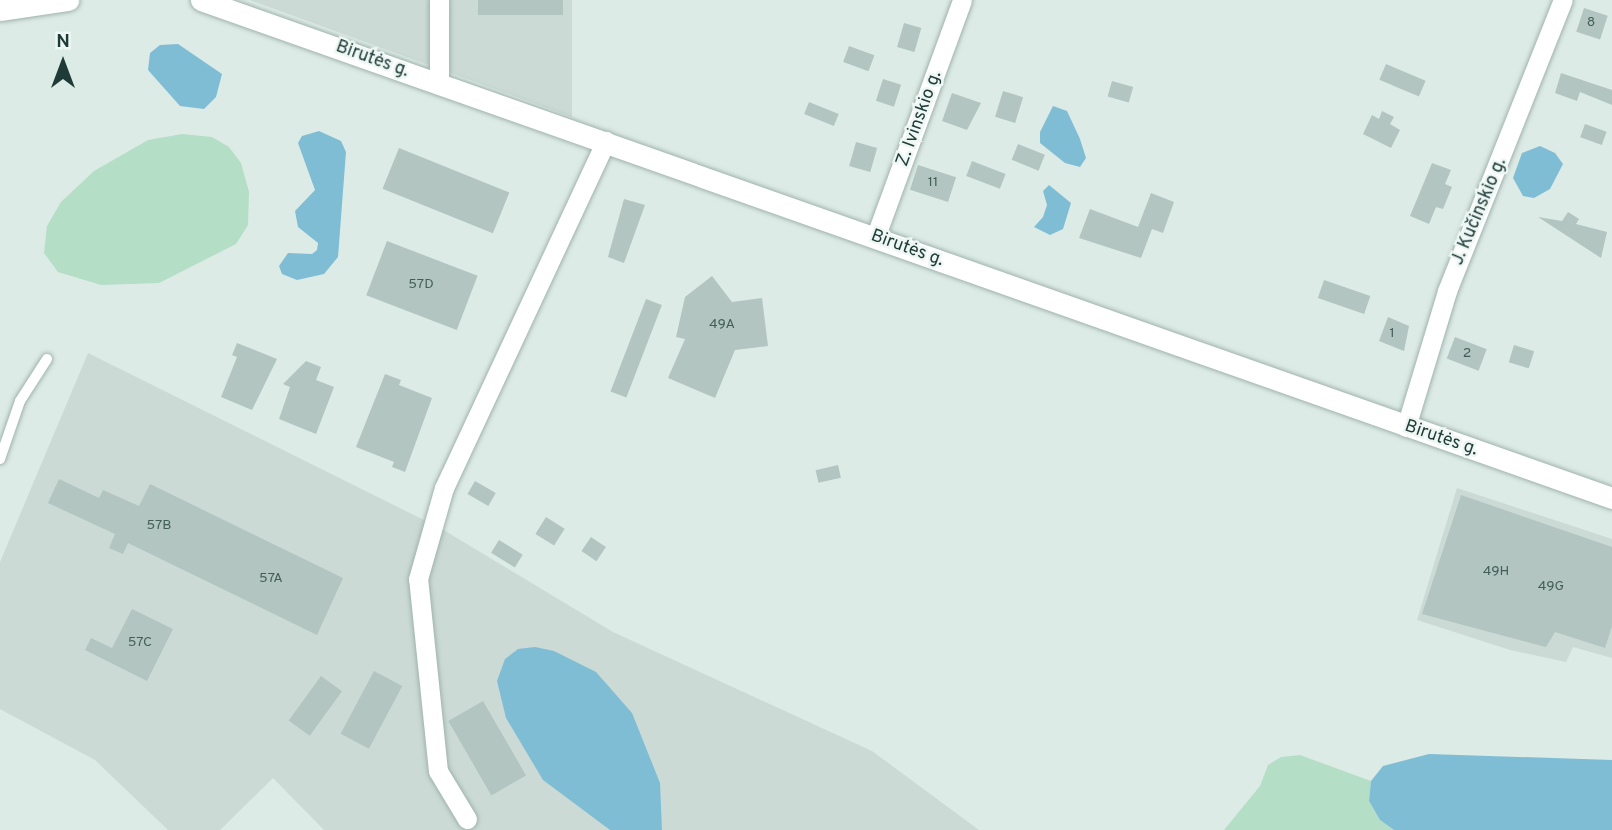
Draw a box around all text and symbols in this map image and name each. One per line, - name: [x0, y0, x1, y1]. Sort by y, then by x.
- house number: 8: [1587, 15, 1595, 31]
- north arrow: [28, 28, 98, 98]
- text: N: [56, 30, 70, 54]
- street label: Birutės g.: [332, 37, 412, 83]
- street label: Z. Ivinskio g.: [893, 68, 947, 170]
- street label: J. Kučinskio g.: [1448, 155, 1512, 269]
- house number: 11: [928, 175, 938, 191]
- street label: Birutės g.: [867, 226, 947, 272]
- house number: 57D: [408, 277, 434, 293]
- house number: 49A: [709, 317, 735, 333]
- house number: 1: [1389, 326, 1395, 342]
- house number: 2: [1463, 346, 1471, 362]
- street label: Birutės g.: [1401, 416, 1481, 462]
- house number: 57B: [147, 518, 171, 534]
- house number: 49H: [1483, 564, 1509, 580]
- house number: 57A: [259, 571, 283, 587]
- house number: 49G: [1538, 579, 1564, 595]
- house number: 57C: [128, 635, 152, 651]

